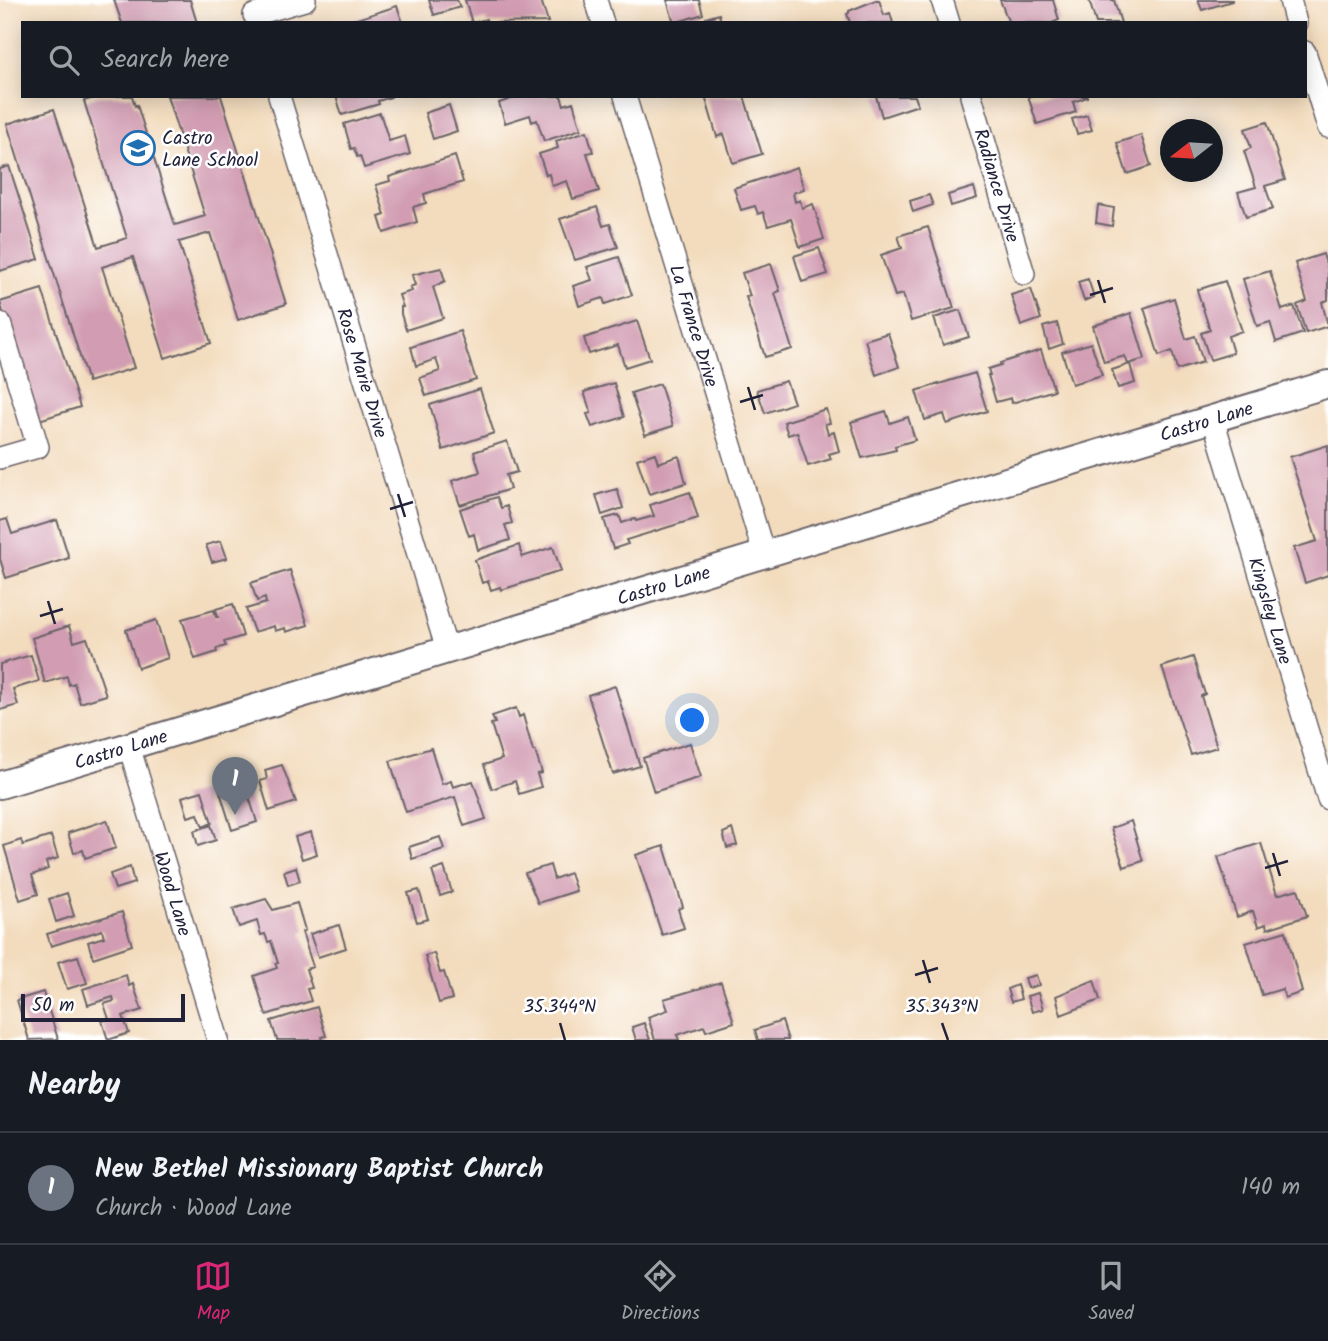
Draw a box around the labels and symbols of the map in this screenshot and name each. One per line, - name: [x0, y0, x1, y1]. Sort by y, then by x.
- north arrow: [1160, 119, 1223, 182]
- place label: Castro Lane School: [162, 124, 259, 176]
- street label: Radiance Drive: [964, 125, 1027, 247]
- school or university icon: Castro Lane School: [119, 129, 157, 167]
- street label: La France Drive: [660, 261, 726, 392]
- street label: Rose Marie Drive: [327, 304, 395, 442]
- street label: Castro Lane: [1156, 394, 1258, 451]
- street label: Kingsley Lane: [1239, 554, 1300, 669]
- street label: Castro Lane: [614, 558, 715, 615]
- your location: [675, 703, 709, 737]
- street label: Castro Lane: [71, 722, 172, 779]
- pin: 1: [212, 757, 258, 815]
- street label: Wood Lane: [145, 848, 199, 940]
- scale bar: [21, 991, 186, 1023]
- text: 35.344°N: [524, 993, 596, 1022]
- text: 35.343°N: [906, 993, 978, 1022]

